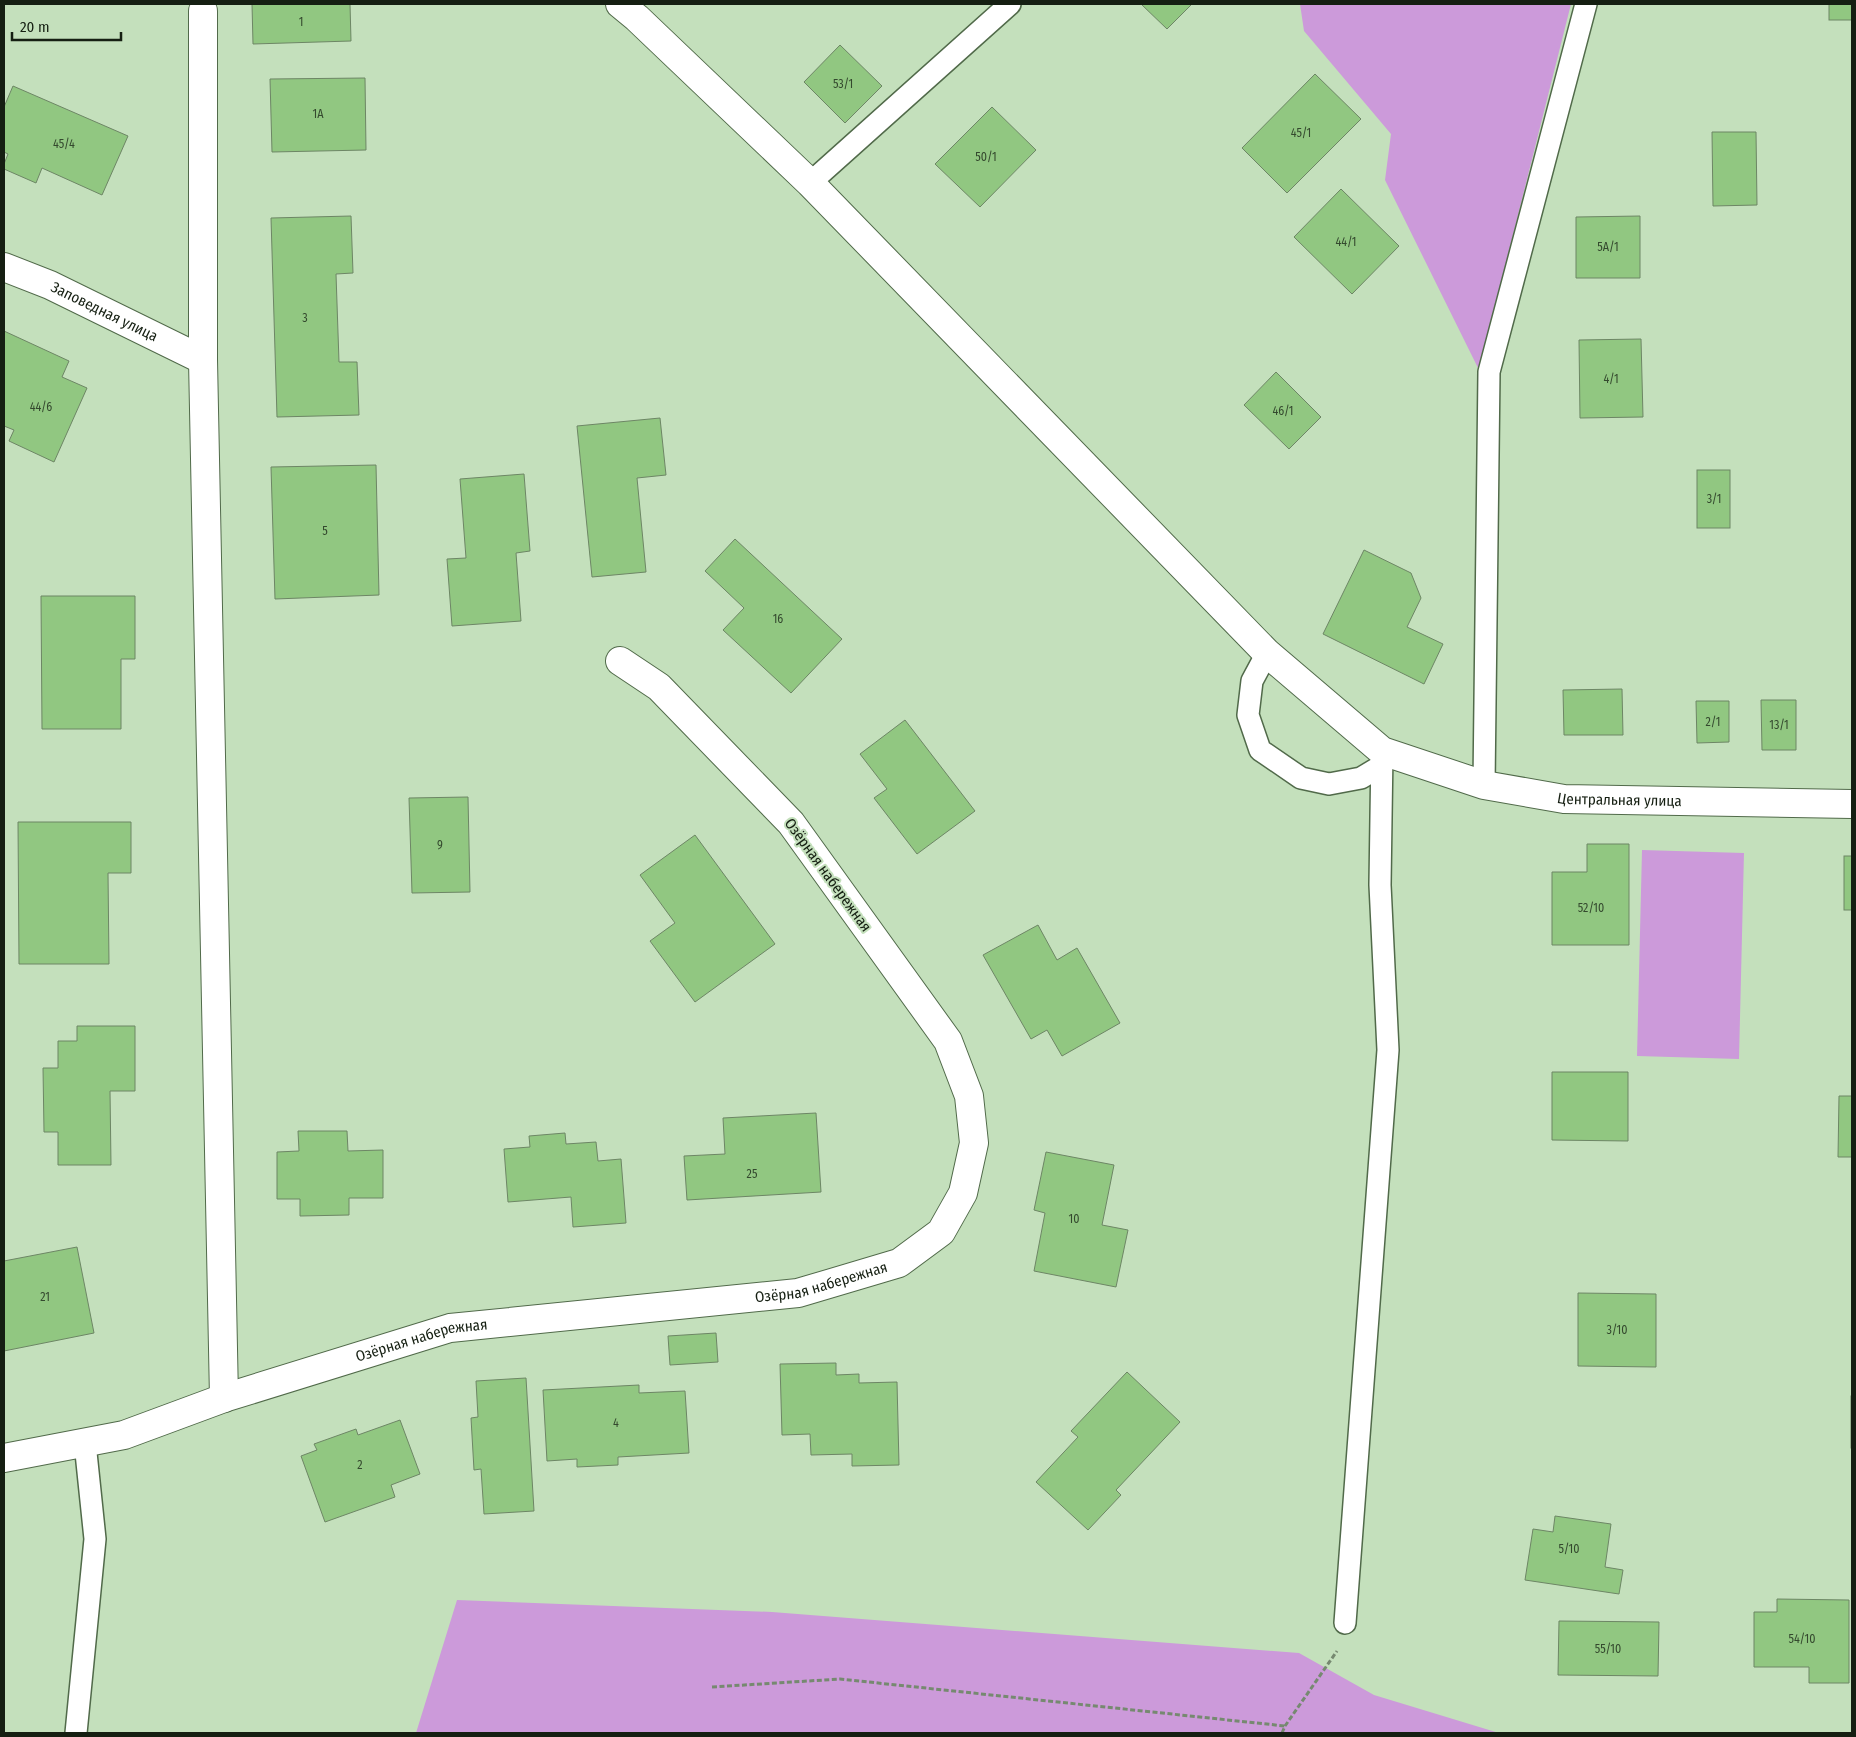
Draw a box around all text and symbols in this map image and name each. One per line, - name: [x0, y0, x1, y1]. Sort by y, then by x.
- scale bar: [12, 10, 121, 42]
- house number: 1: [299, 15, 303, 29]
- text: 20 m: [20, 18, 50, 36]
- house number: 53/1: [833, 77, 853, 91]
- house number: 1А: [313, 107, 324, 121]
- house number: 45/1: [1291, 126, 1311, 140]
- house number: 45/4: [53, 137, 75, 151]
- house number: 50/1: [975, 150, 997, 164]
- house number: 44/1: [1336, 235, 1356, 249]
- house number: 5А/1: [1597, 240, 1619, 254]
- street label: Заповедная улица: [48, 278, 161, 345]
- house number: 3: [302, 311, 308, 325]
- house number: 4/1: [1603, 372, 1619, 386]
- house number: 44/6: [30, 400, 52, 414]
- house number: 46/1: [1272, 404, 1294, 418]
- house number: 3/1: [1707, 492, 1721, 506]
- house number: 5: [322, 524, 328, 538]
- house number: 16: [773, 612, 783, 626]
- house number: 2/1: [1706, 715, 1720, 729]
- house number: 13/1: [1769, 718, 1789, 732]
- street label: Центральная улица: [1556, 789, 1682, 810]
- street label: Озёрная набережная: [781, 815, 875, 935]
- house number: 9: [437, 838, 443, 852]
- house number: 52/10: [1578, 901, 1604, 915]
- house number: 25: [747, 1167, 758, 1181]
- house number: 10: [1069, 1212, 1079, 1226]
- street label: Озёрная набережная: [754, 1258, 890, 1306]
- house number: 21: [40, 1290, 50, 1304]
- street label: Озёрная набережная: [353, 1315, 488, 1366]
- house number: 3/10: [1606, 1323, 1628, 1337]
- house number: 4: [613, 1416, 619, 1430]
- house number: 2: [357, 1458, 363, 1472]
- house number: 5/10: [1558, 1542, 1580, 1556]
- house number: 54/10: [1789, 1632, 1815, 1646]
- house number: 55/10: [1595, 1642, 1621, 1656]

